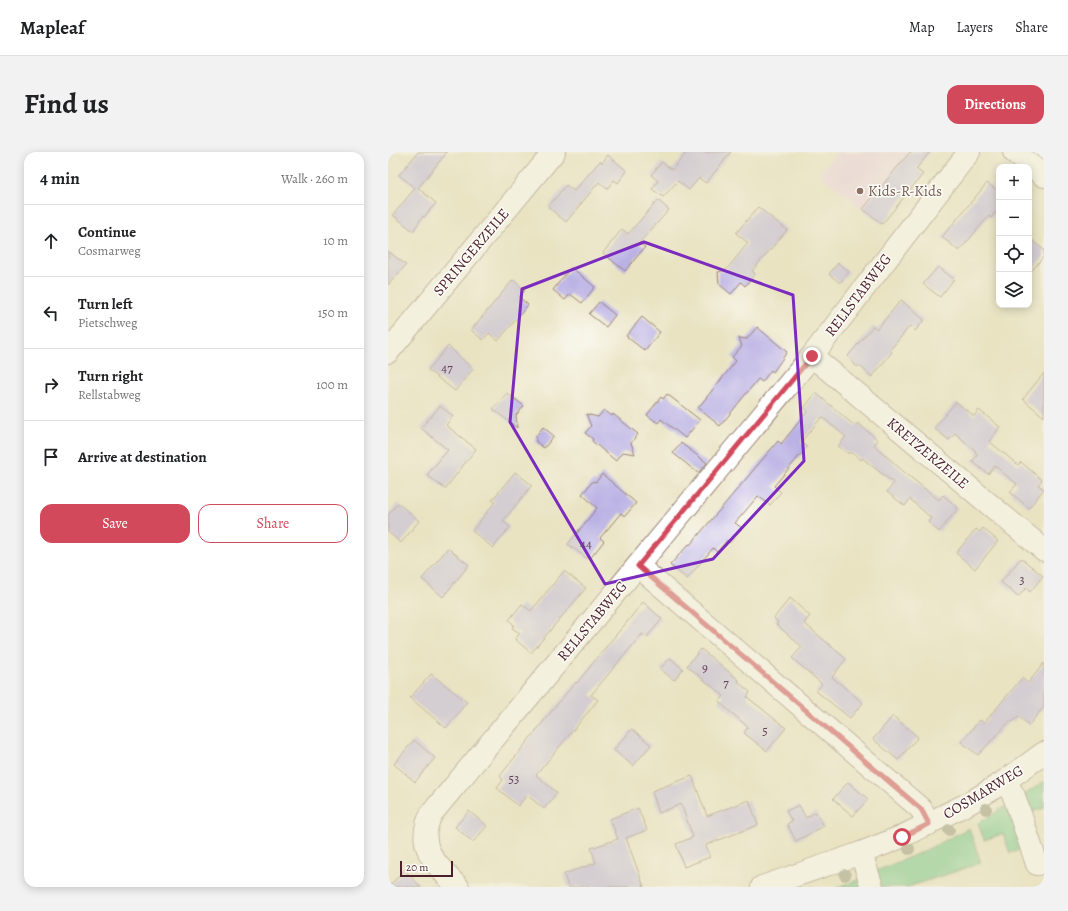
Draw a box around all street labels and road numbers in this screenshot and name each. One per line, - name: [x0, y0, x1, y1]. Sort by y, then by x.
- street label: SPRINGERZEILE: [428, 204, 514, 300]
- street label: RELLSTABWEG: [820, 249, 896, 341]
- street label: KRETZERZEILE: [883, 413, 973, 493]
- street label: RELLSTABWEG: [553, 577, 631, 665]
- street label: COSMARWEG: [939, 760, 1027, 824]

